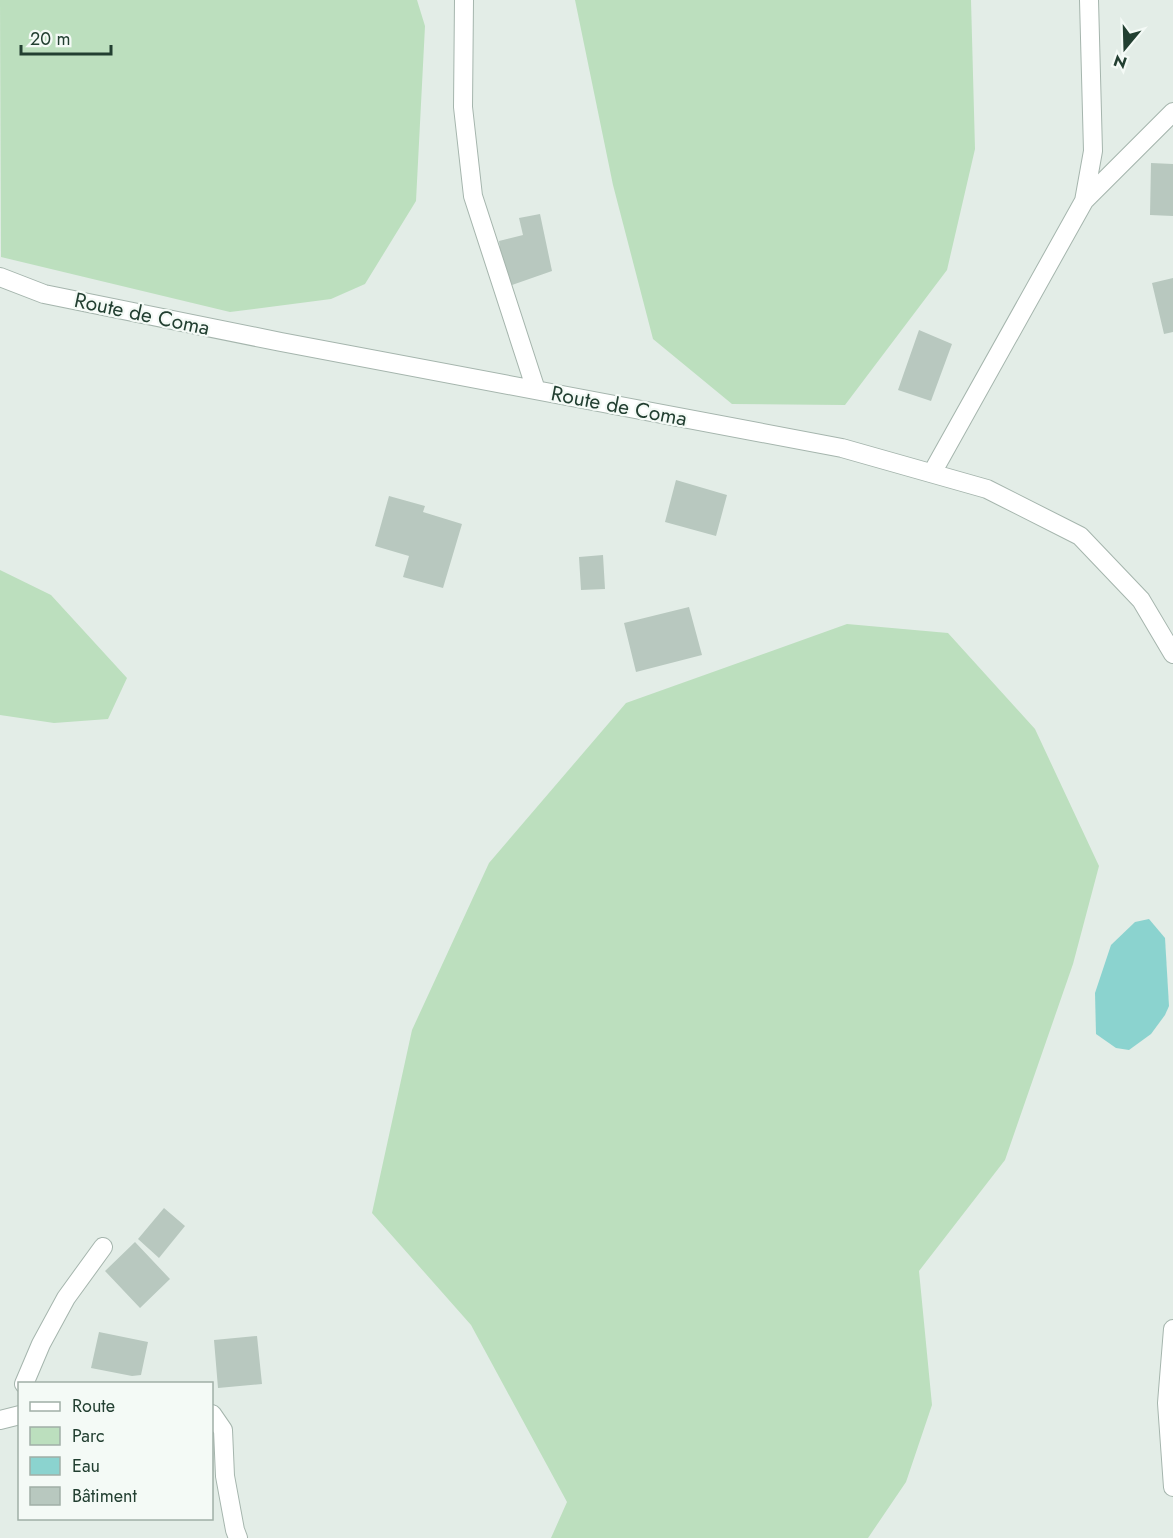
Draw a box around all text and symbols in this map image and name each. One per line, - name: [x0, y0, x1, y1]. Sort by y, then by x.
- scale bar: [21, 18, 111, 56]
- north arrow: [1095, 18, 1155, 78]
- text: 20 m: [30, 26, 70, 52]
- text: N: [1111, 49, 1130, 75]
- street label: Route de Coma: [71, 285, 213, 343]
- street label: Route de Coma: [548, 378, 690, 434]
- legend: [18, 1382, 213, 1520]
- text: Route: [72, 1393, 115, 1419]
- text: Parc: [72, 1423, 105, 1449]
- text: Eau: [72, 1453, 100, 1479]
- text: Bâtiment: [72, 1483, 138, 1509]

